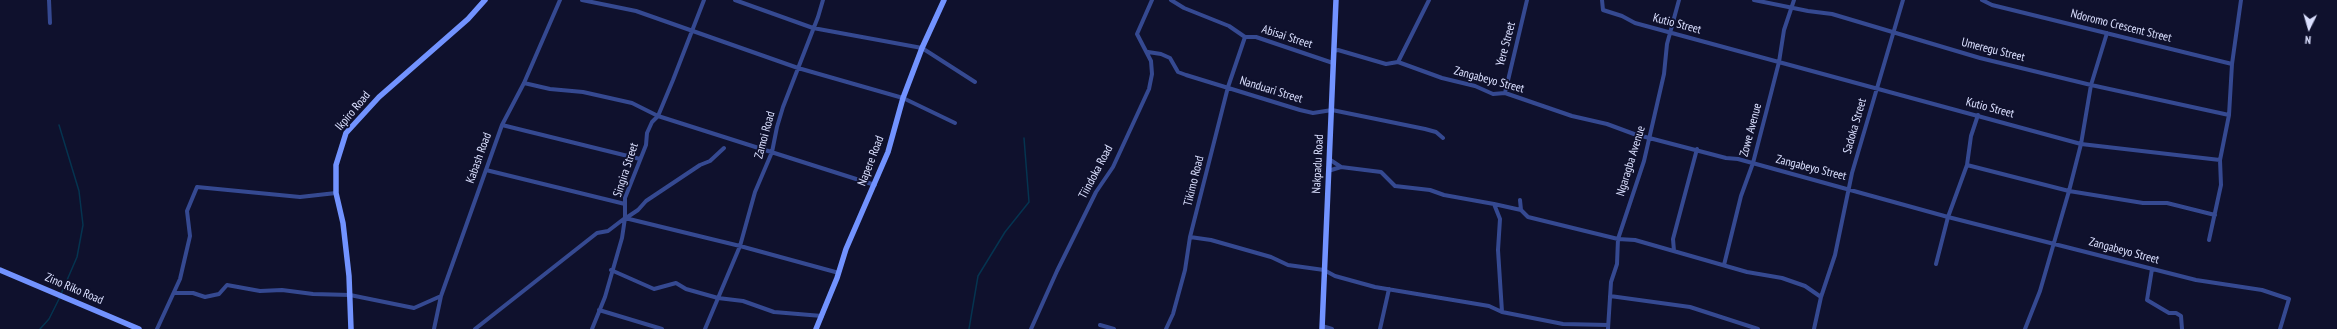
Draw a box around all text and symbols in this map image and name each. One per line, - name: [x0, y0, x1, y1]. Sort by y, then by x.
- street label: Ndoromo Crescent Street: [2069, 6, 2173, 46]
- north arrow: [2289, 8, 2329, 48]
- street label: Kutio Street: [1651, 11, 1703, 37]
- street label: Yere Street: [1493, 20, 1519, 68]
- street label: Abisai Street: [1260, 22, 1314, 52]
- text: N: [2304, 33, 2312, 47]
- street label: Umeregu Street: [1960, 35, 2026, 65]
- street label: Zangabeyo Street: [1452, 64, 1526, 96]
- street label: Nanduari Street: [1238, 74, 1304, 106]
- street label: Ikpiro Road: [332, 88, 374, 134]
- street label: Kutio Street: [1964, 95, 2016, 121]
- street label: Sadoka Street: [1840, 97, 1870, 155]
- street label: Zowe Avenue: [1737, 102, 1765, 158]
- street label: Zamoi Road: [752, 110, 778, 160]
- street label: Ngaragba Avenue: [1613, 124, 1649, 198]
- street label: Kabash Road: [463, 131, 495, 185]
- street label: Napere Road: [855, 134, 887, 188]
- street label: Nakpadu Road: [1309, 134, 1327, 194]
- street label: Singira Street: [610, 141, 642, 199]
- street label: Tiindoka Road: [1076, 143, 1116, 201]
- street label: Zangabeyo Street: [1774, 152, 1848, 184]
- street label: Tikimo Road: [1181, 154, 1207, 208]
- street label: Zangabeyo Street: [2087, 235, 2161, 267]
- street label: Zino Riko Road: [43, 270, 105, 308]

